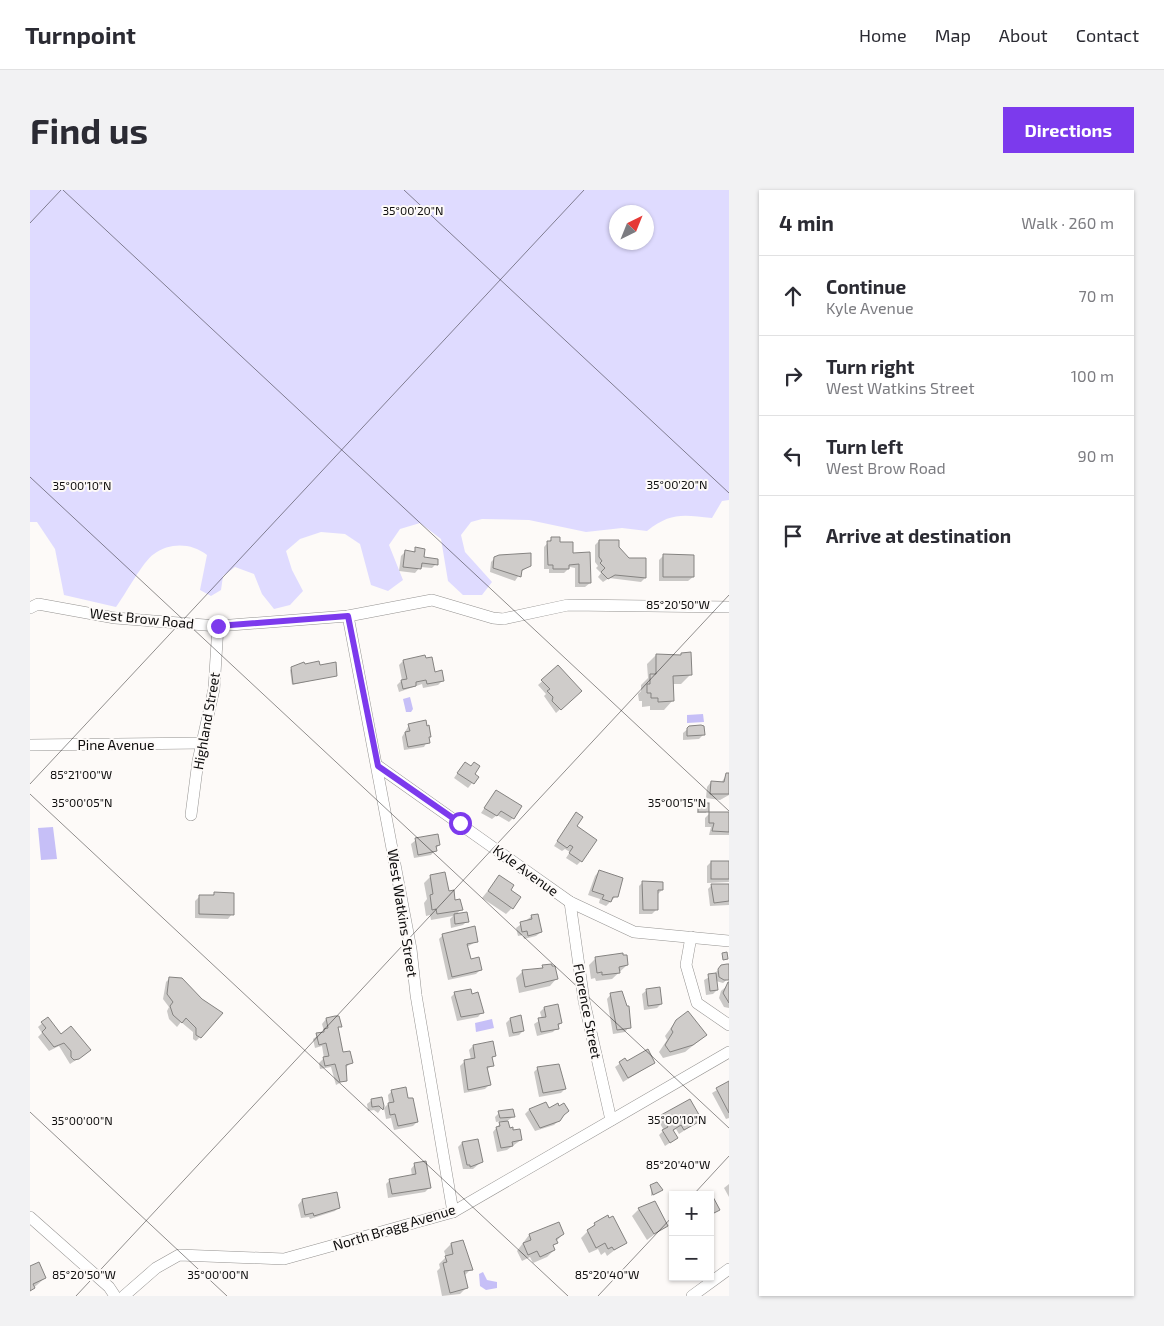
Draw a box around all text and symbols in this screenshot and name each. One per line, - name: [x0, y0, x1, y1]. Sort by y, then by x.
- text: Turnpoint: [25, 20, 136, 49]
- text: Home: [859, 24, 907, 46]
- text: Map: [935, 24, 971, 46]
- text: About: [999, 24, 1048, 46]
- text: Contact: [1076, 24, 1139, 46]
- button: Directions: [1003, 107, 1134, 153]
- text: Find us: [30, 109, 148, 151]
- text: 35°00'20"N: [382, 203, 444, 217]
- north arrow: [609, 205, 654, 250]
- text: 4 min: [779, 210, 834, 235]
- text: Walk · 260 m: [1021, 213, 1114, 232]
- text: Continue: [826, 275, 906, 298]
- icon: ahead: [779, 282, 807, 310]
- text: 70 m: [1079, 286, 1114, 305]
- text: Kyle Avenue: [826, 298, 914, 317]
- text: Turn right: [826, 355, 914, 378]
- icon: right: [779, 362, 807, 390]
- text: 100 m: [1071, 366, 1114, 385]
- text: West Watkins Street: [826, 378, 974, 397]
- text: Turn left: [826, 435, 903, 458]
- icon: left: [779, 442, 807, 470]
- text: 90 m: [1078, 446, 1114, 465]
- text: West Brow Road: [826, 458, 946, 477]
- text: 35°00'20"N: [646, 477, 708, 491]
- text: 35°00'10"N: [52, 478, 112, 492]
- icon: arrive: [779, 522, 807, 550]
- text: Arrive at destination: [826, 524, 1011, 547]
- text: 85°20'50"W: [646, 597, 710, 611]
- street label: West Brow Road: [89, 604, 195, 632]
- route end: [207, 615, 230, 638]
- street label: Highland Street: [189, 671, 223, 771]
- street label: Pine Avenue: [77, 736, 155, 753]
- text: 85°21'00"W: [50, 767, 112, 781]
- text: 35°00'05"N: [52, 795, 112, 809]
- text: 35°00'15"N: [648, 795, 706, 809]
- route start: [449, 812, 472, 835]
- street label: Kyle Avenue: [490, 841, 562, 899]
- street label: West Watkins Street: [384, 848, 422, 978]
- street label: Florence Street: [570, 962, 606, 1060]
- text: 35°00'10"N: [647, 1112, 707, 1126]
- text: 35°00'00"N: [51, 1113, 113, 1127]
- text: 85°20'40"W: [646, 1157, 710, 1171]
- map controls: [669, 1191, 714, 1281]
- button: +: [669, 1191, 714, 1236]
- street label: North Bragg Avenue: [331, 1200, 457, 1254]
- button: −: [669, 1236, 714, 1281]
- text: 85°20'50"W: [52, 1267, 116, 1281]
- text: 35°00'00"N: [187, 1267, 249, 1281]
- text: 85°20'40"W: [575, 1267, 639, 1281]

